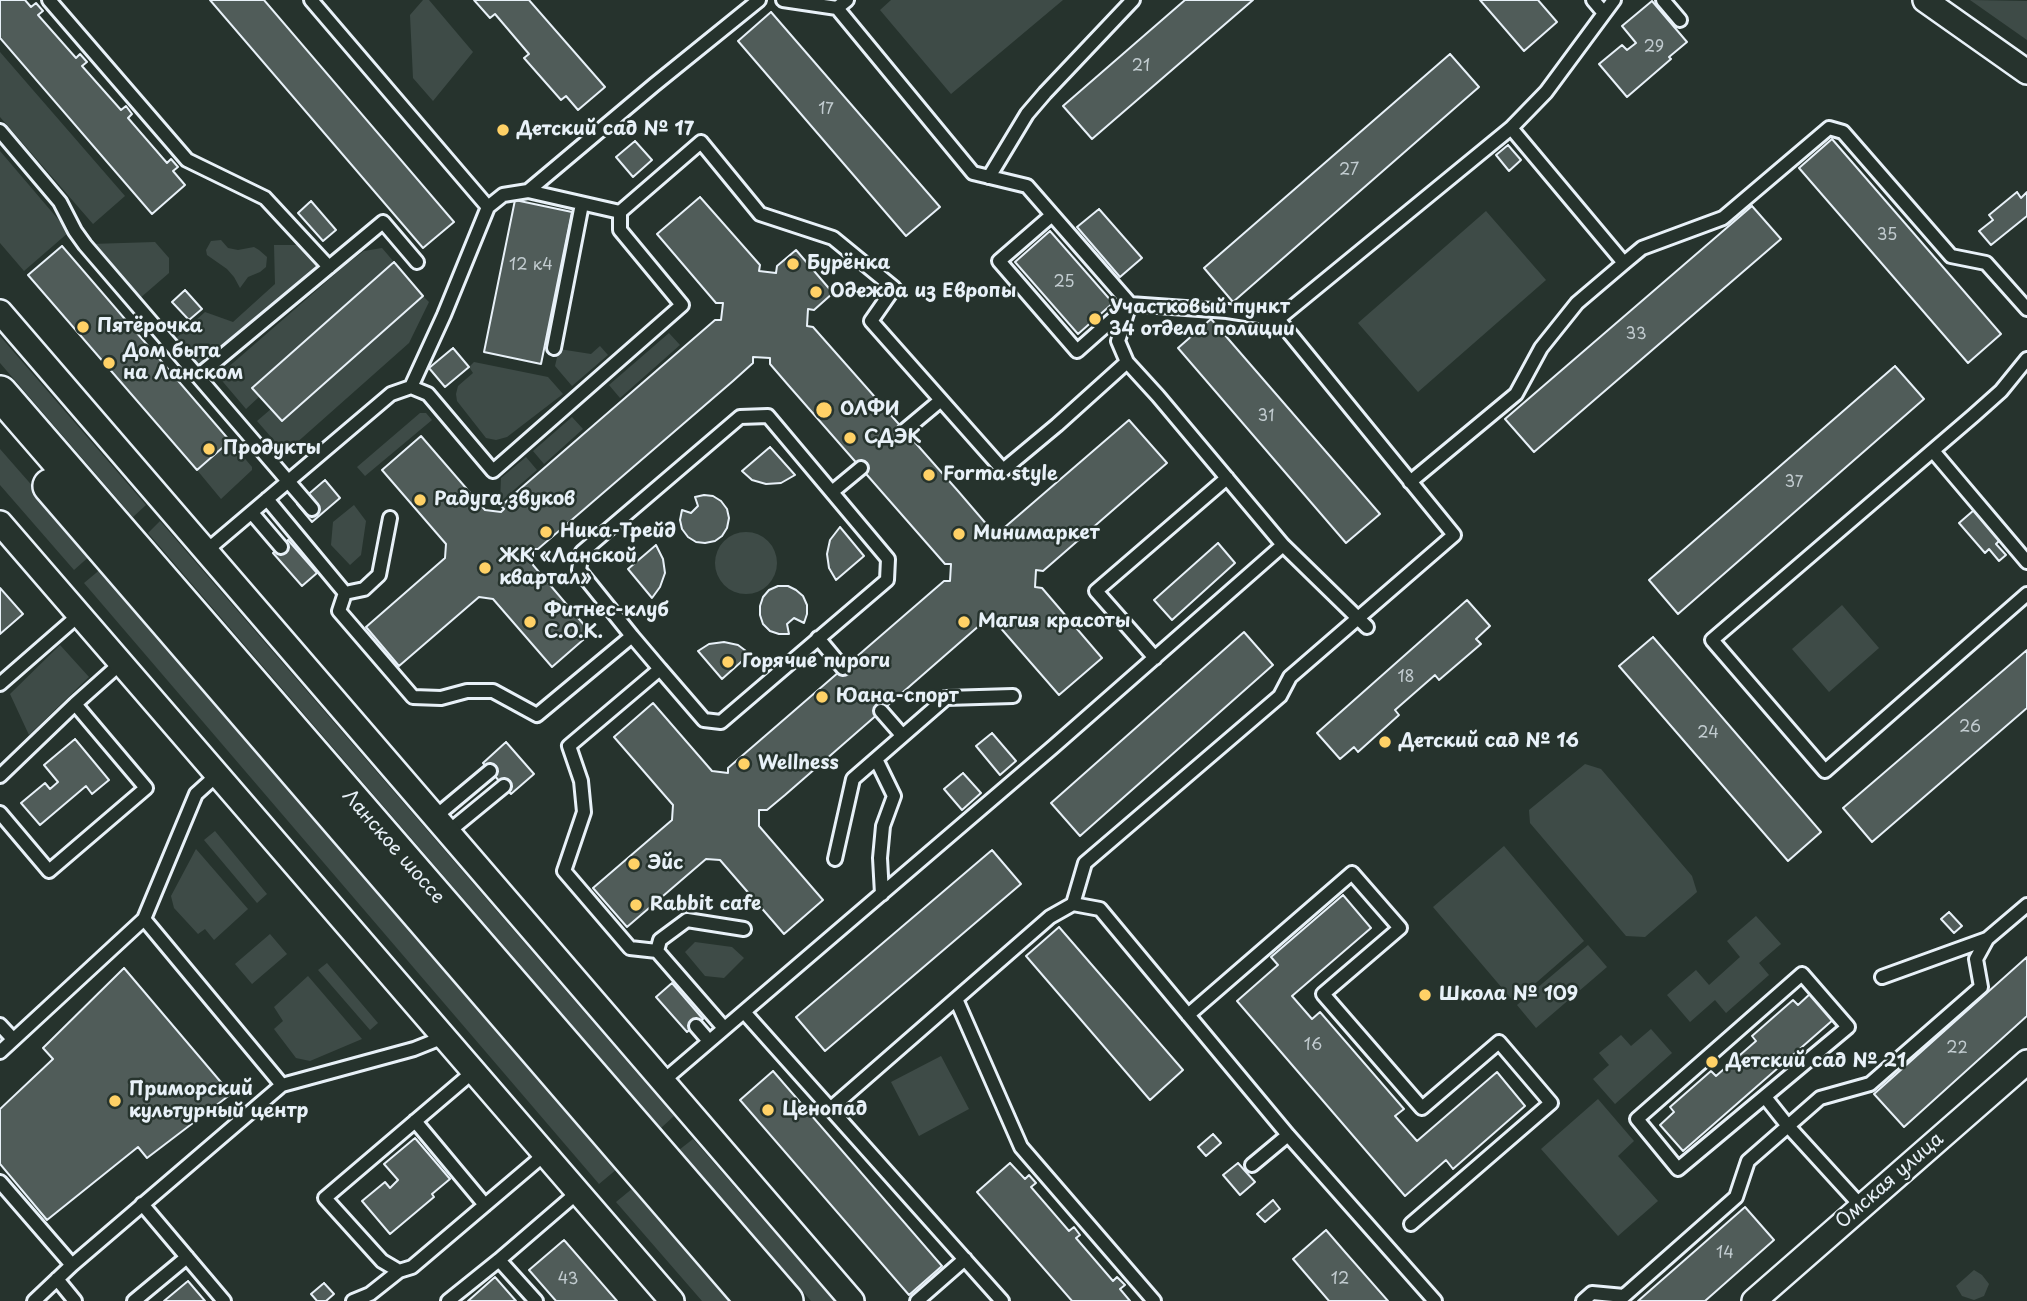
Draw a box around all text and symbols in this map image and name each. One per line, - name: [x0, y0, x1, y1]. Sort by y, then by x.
- house number: 29: [1644, 38, 1664, 58]
- house number: 21: [1132, 57, 1150, 77]
- house number: 17: [818, 100, 834, 120]
- place label: Детский сад № 17: [517, 119, 694, 141]
- marker: Детский сад № 17: [495, 122, 511, 138]
- house number: 27: [1339, 161, 1359, 181]
- house number: 35: [1877, 226, 1897, 246]
- place label: Бурёнка: [807, 253, 890, 275]
- house number: 12 к4: [509, 256, 553, 276]
- marker: Бурёнка: [785, 256, 801, 272]
- house number: 25: [1053, 273, 1075, 293]
- place label: Одежда из Европы: [830, 281, 1016, 303]
- marker: Одежда из Европы: [808, 284, 824, 300]
- place label: Участковый пункт 34 отдела полиции: [1109, 297, 1295, 341]
- marker: Участковый пункт 34 отдела полиции: [1087, 311, 1103, 327]
- place label: Пятёрочка: [97, 316, 203, 338]
- marker: Пятёрочка: [75, 319, 91, 335]
- house number: 33: [1625, 325, 1647, 345]
- place label: Дом быта на Ланском: [123, 341, 243, 385]
- marker: Дом быта на Ланском: [101, 355, 117, 371]
- place label: ОЛФИ: [840, 399, 900, 421]
- marker: ОЛФИ: [814, 400, 834, 420]
- house number: 31: [1258, 407, 1274, 427]
- place label: СДЭК: [864, 427, 921, 449]
- marker: СДЭК: [842, 430, 858, 446]
- place label: Продукты: [223, 438, 321, 460]
- marker: Продукты: [201, 441, 217, 457]
- place label: Forma style: [943, 464, 1058, 486]
- marker: Forma style: [921, 467, 937, 483]
- house number: 37: [1785, 473, 1803, 493]
- place label: Радуга звуков: [434, 489, 575, 511]
- marker: Радуга звуков: [412, 492, 428, 508]
- place label: Ника-Трейд: [560, 521, 676, 543]
- place label: Минимаркет: [973, 523, 1100, 545]
- marker: Ника-Трейд: [538, 524, 554, 540]
- marker: Минимаркет: [951, 526, 967, 542]
- place label: ЖК «Ланской квартал»: [499, 546, 637, 590]
- marker: ЖК «Ланской квартал»: [477, 560, 493, 576]
- place label: Фитнес-клуб С.О.К.: [544, 600, 669, 644]
- place label: Магия красоты: [978, 611, 1130, 633]
- marker: Фитнес-клуб С.О.К.: [522, 614, 538, 630]
- marker: Магия красоты: [956, 614, 972, 630]
- place label: Горячие пироги: [742, 651, 890, 673]
- marker: Горячие пироги: [720, 654, 736, 670]
- house number: 18: [1397, 668, 1415, 688]
- place label: Юана-спорт: [836, 686, 959, 708]
- marker: Юана-спорт: [814, 689, 830, 705]
- house number: 26: [1959, 718, 1981, 738]
- house number: 24: [1697, 724, 1719, 744]
- place label: Детский сад № 16: [1399, 731, 1579, 753]
- marker: Детский сад № 16: [1377, 734, 1393, 750]
- place label: Wellness: [758, 753, 839, 775]
- marker: Wellness: [736, 756, 752, 772]
- street label: Ланское шоссе: [337, 785, 449, 909]
- place label: Эйс: [648, 853, 683, 875]
- marker: Эйс: [626, 856, 642, 872]
- place label: Rabbit cafe: [650, 894, 761, 916]
- marker: Rabbit cafe: [628, 897, 644, 913]
- place label: Школа № 109: [1439, 984, 1578, 1006]
- marker: Школа № 109: [1417, 987, 1433, 1003]
- house number: 16: [1304, 1036, 1322, 1056]
- house number: 22: [1946, 1039, 1968, 1059]
- place label: Детский сад № 21: [1726, 1051, 1906, 1073]
- marker: Детский сад № 21: [1704, 1054, 1720, 1070]
- place label: Приморский культурный центр: [129, 1079, 308, 1123]
- marker: Приморский культурный центр: [107, 1093, 123, 1109]
- place label: Ценопад: [782, 1099, 867, 1121]
- marker: Ценопад: [760, 1102, 776, 1118]
- street label: Омская улица: [1832, 1128, 1948, 1234]
- house number: 14: [1716, 1244, 1734, 1264]
- house number: 43: [558, 1270, 578, 1290]
- house number: 12: [1331, 1270, 1349, 1290]

